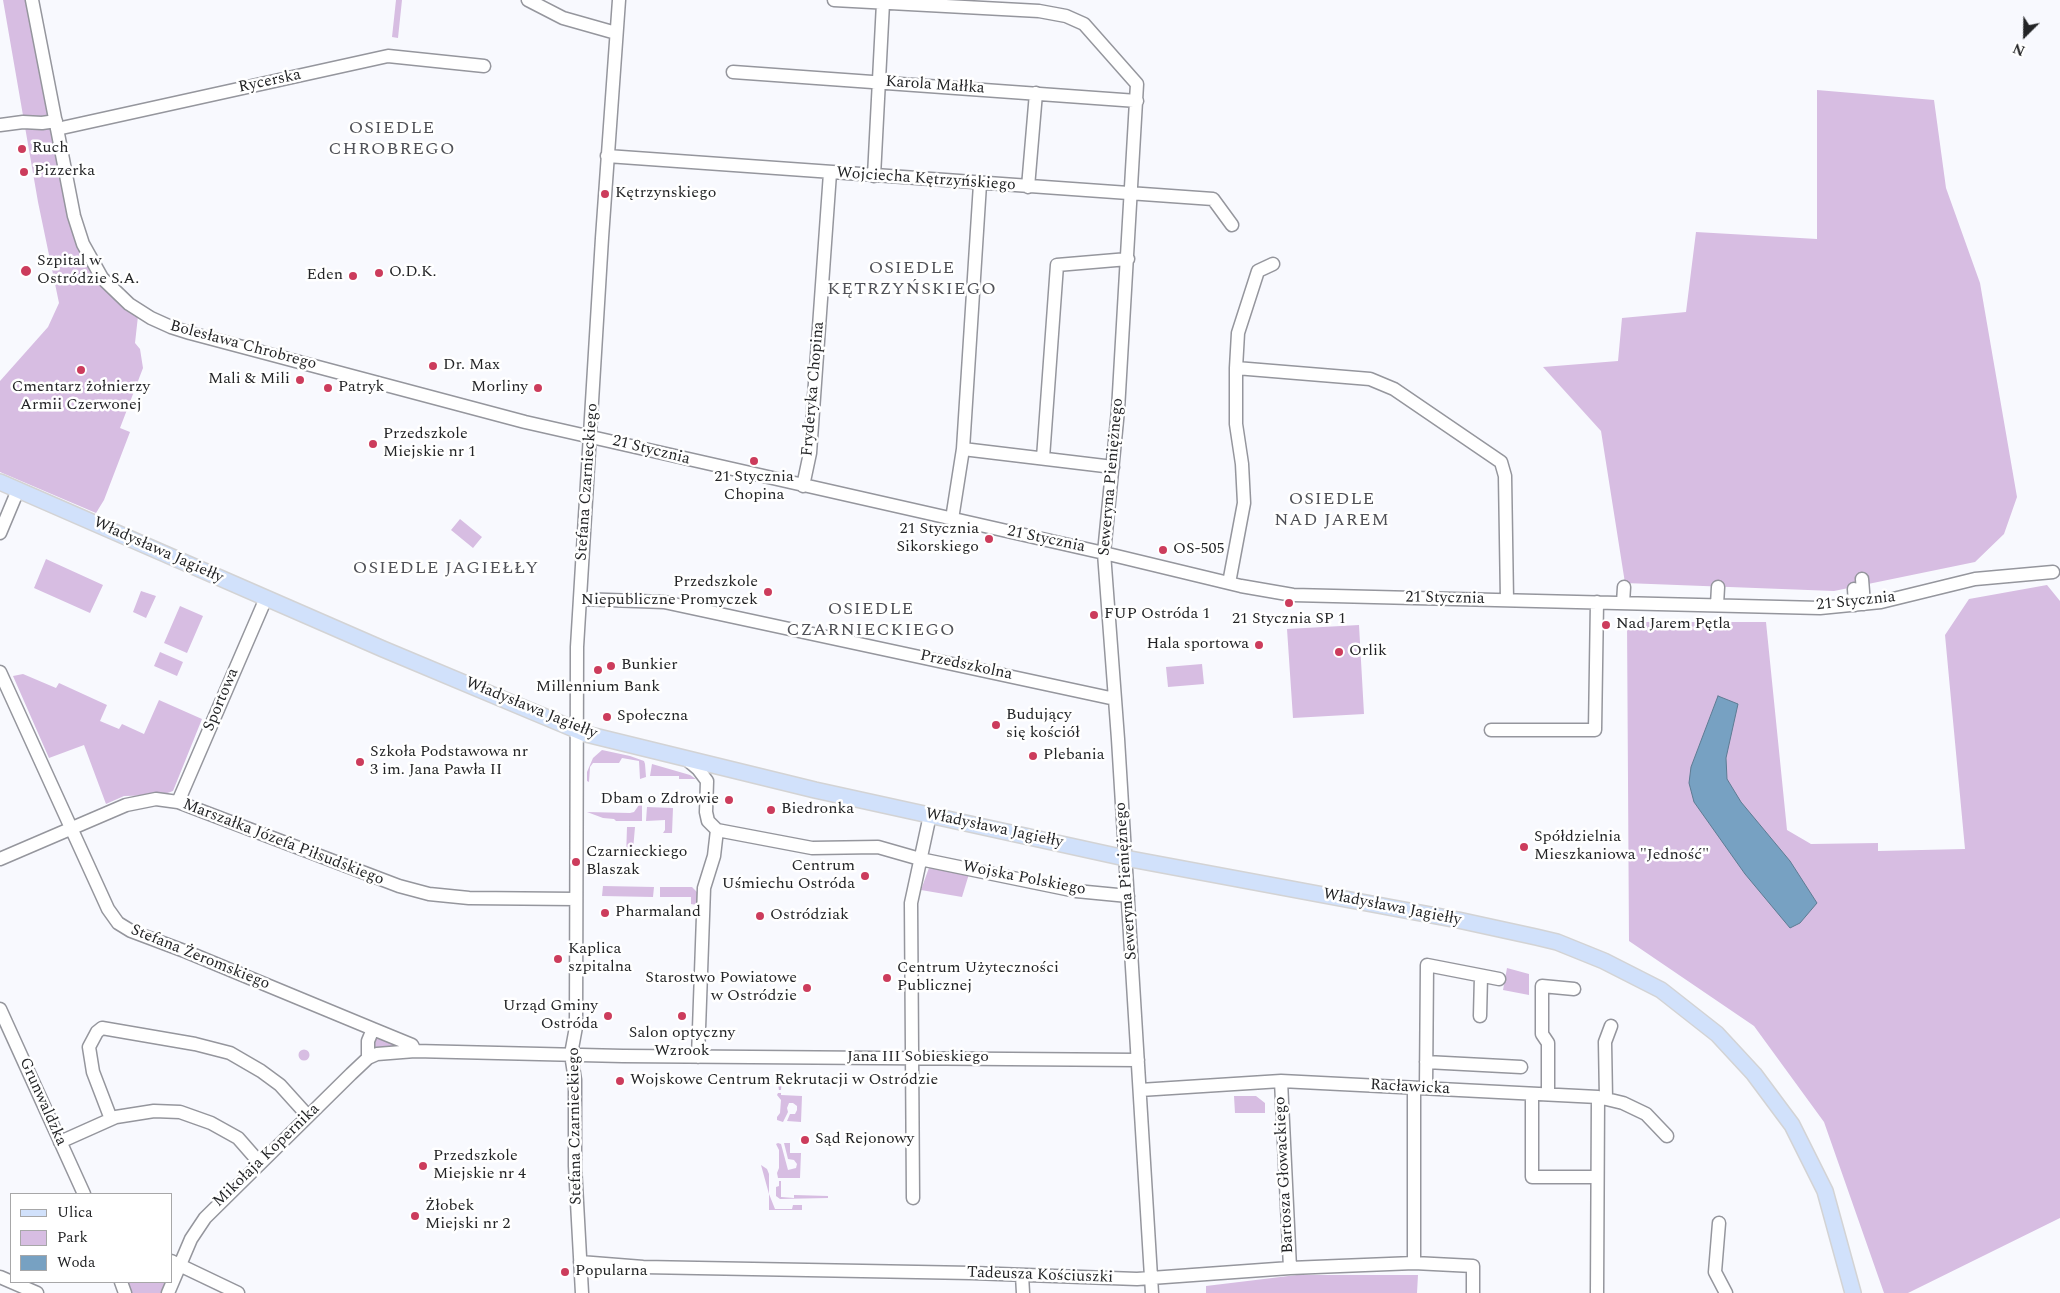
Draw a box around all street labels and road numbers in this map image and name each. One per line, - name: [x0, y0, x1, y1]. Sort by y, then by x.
- street label: Rycerska: [237, 66, 303, 98]
- street label: Karola Małłka: [885, 73, 985, 99]
- street label: Wojciecha Kętrzyńskiego: [836, 164, 1016, 196]
- street label: Bolesława Chrobrego: [167, 317, 319, 375]
- street label: Fryderyka Chopina: [799, 321, 829, 457]
- street label: Seweryna Pieniężnego: [1096, 397, 1128, 557]
- street label: Stefana Czarnieckiego: [573, 403, 603, 561]
- street label: 21 Stycznia: [610, 432, 692, 470]
- street label: Władysława Jagiełły: [90, 514, 226, 588]
- street label: 21 Stycznia: [1005, 522, 1087, 558]
- street label: 21 Stycznia: [1815, 588, 1897, 616]
- street label: 21 Stycznia: [1405, 589, 1485, 609]
- street label: Przedszkolna: [918, 647, 1014, 685]
- street label: Sportowa: [200, 665, 244, 735]
- street label: Władysława Jagiełły: [462, 674, 600, 744]
- street label: Marszałka Józefa Piłsudskiego: [180, 796, 386, 890]
- street label: Seweryna Pieniężnego: [1112, 801, 1142, 961]
- street label: Władysława Jagiełły: [923, 805, 1065, 853]
- street label: Wojska Polskiego: [961, 858, 1087, 900]
- street label: Władysława Jagiełły: [1321, 885, 1463, 931]
- street label: Stefana Żeromskiego: [128, 921, 272, 995]
- street label: Stefana Czarnieckiego: [565, 1047, 587, 1205]
- street label: Jana III Sobieskiego: [847, 1048, 989, 1068]
- street label: Grunwaldzka: [14, 1055, 70, 1149]
- street label: Racławicka: [1370, 1076, 1450, 1100]
- street label: Bartosza Głowackiego: [1271, 1096, 1299, 1254]
- street label: Mikołaja Kopernika: [210, 1100, 324, 1212]
- street label: Tadeusza Kościuszki: [967, 1264, 1113, 1288]

